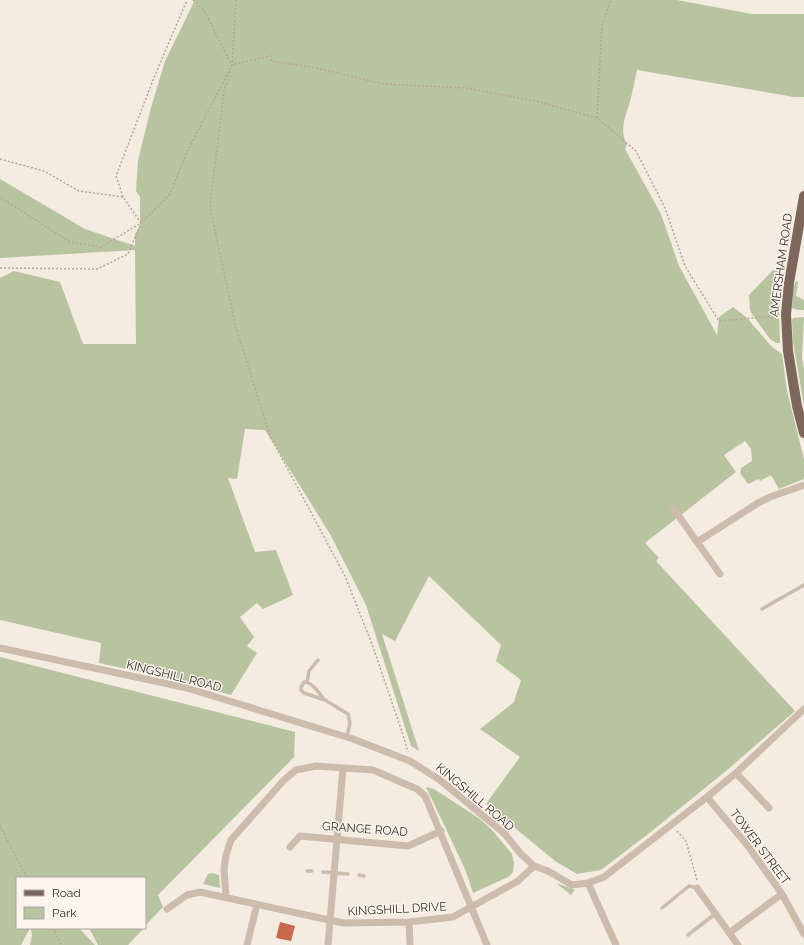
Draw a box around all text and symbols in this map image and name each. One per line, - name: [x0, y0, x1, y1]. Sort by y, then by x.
- street label: AMERSHAM ROAD: [767, 212, 795, 318]
- street label: KINGSHILL ROAD: [125, 657, 223, 695]
- street label: KINGSHILL ROAD: [433, 760, 517, 834]
- street label: TOWER STREET: [727, 807, 793, 888]
- street label: GRANGE ROAD: [322, 819, 409, 839]
- legend: [16, 877, 146, 929]
- text: Road: [52, 886, 81, 900]
- street label: KINGSHILL DRIVE: [347, 899, 447, 919]
- text: Park: [52, 906, 77, 920]

